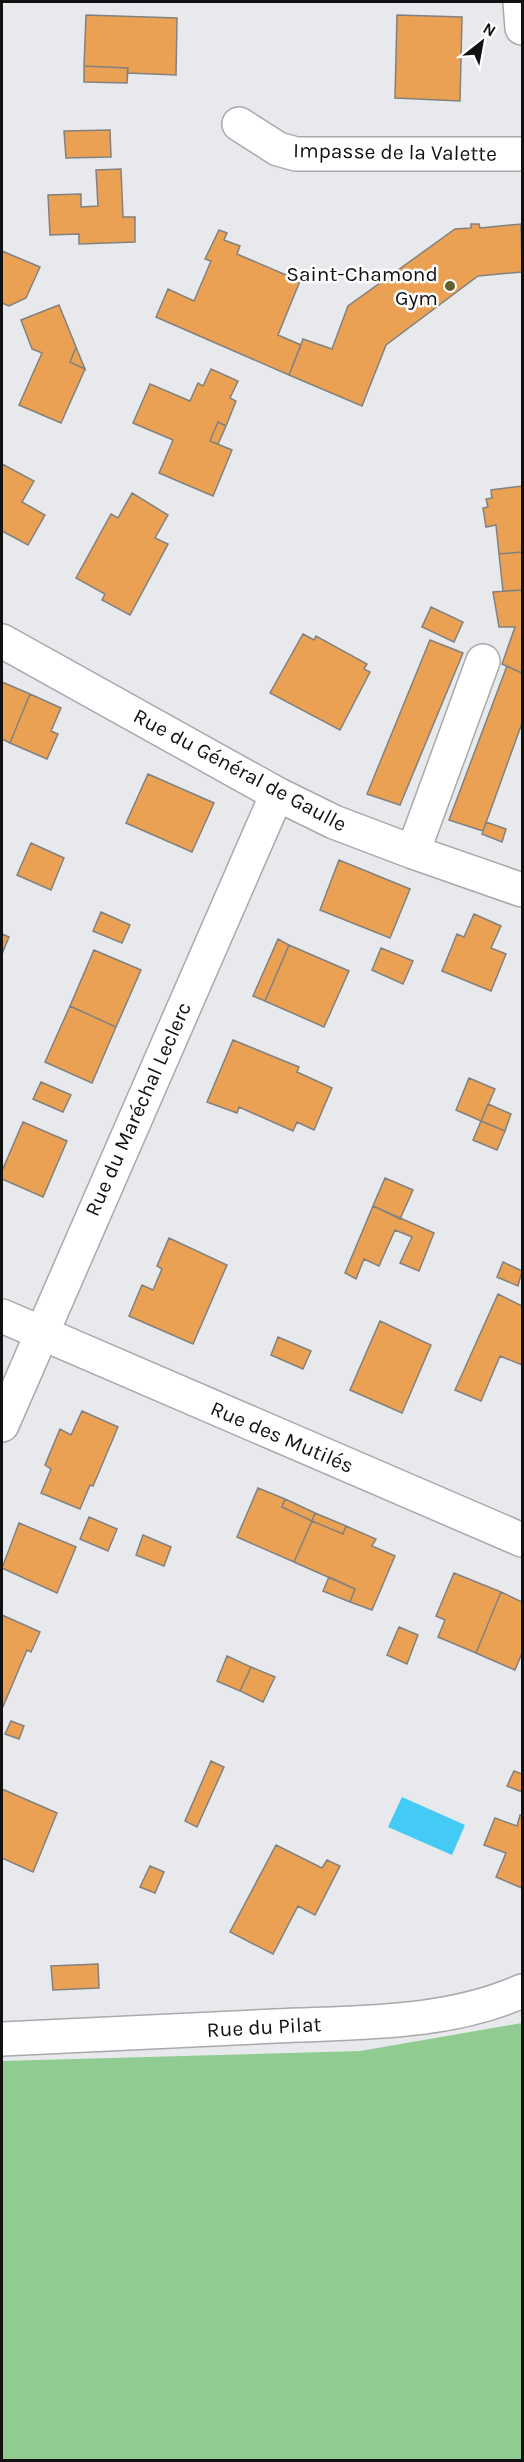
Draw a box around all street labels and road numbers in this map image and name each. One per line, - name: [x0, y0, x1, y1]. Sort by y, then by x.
- street label: Impasse de la Valette: [293, 138, 497, 166]
- street label: Rue du Général de Gaulle: [129, 704, 351, 836]
- street label: Rue du Maréchal Leclerc: [80, 998, 196, 1220]
- street label: Rue des Mutilés: [207, 1396, 357, 1478]
- street label: Rue du Pilat: [206, 2012, 322, 2042]

